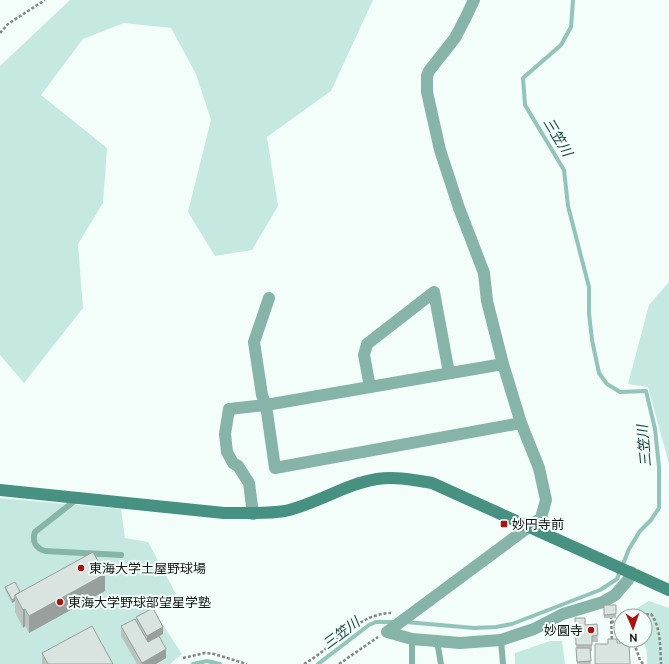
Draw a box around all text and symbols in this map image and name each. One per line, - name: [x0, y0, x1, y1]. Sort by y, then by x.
- water label: 三笠川: [539, 114, 578, 161]
- water label: 三笠川: [633, 422, 655, 468]
- place label: 妙円寺前: [512, 516, 564, 533]
- marker: 妙円寺前: [499, 519, 509, 529]
- place label: 東海大学土屋野球場: [89, 560, 206, 577]
- marker: 東海大学土屋野球場: [76, 563, 86, 573]
- place label: 東海大学野球部望星学塾: [68, 594, 211, 611]
- marker: 東海大学野球部望星学塾: [55, 597, 65, 607]
- north arrow: [613, 608, 653, 648]
- water label: 三笠川: [319, 612, 365, 653]
- place label: 妙圓寺: [544, 622, 583, 639]
- marker: 妙圓寺: [586, 625, 596, 635]
- text: N: [629, 631, 638, 645]

